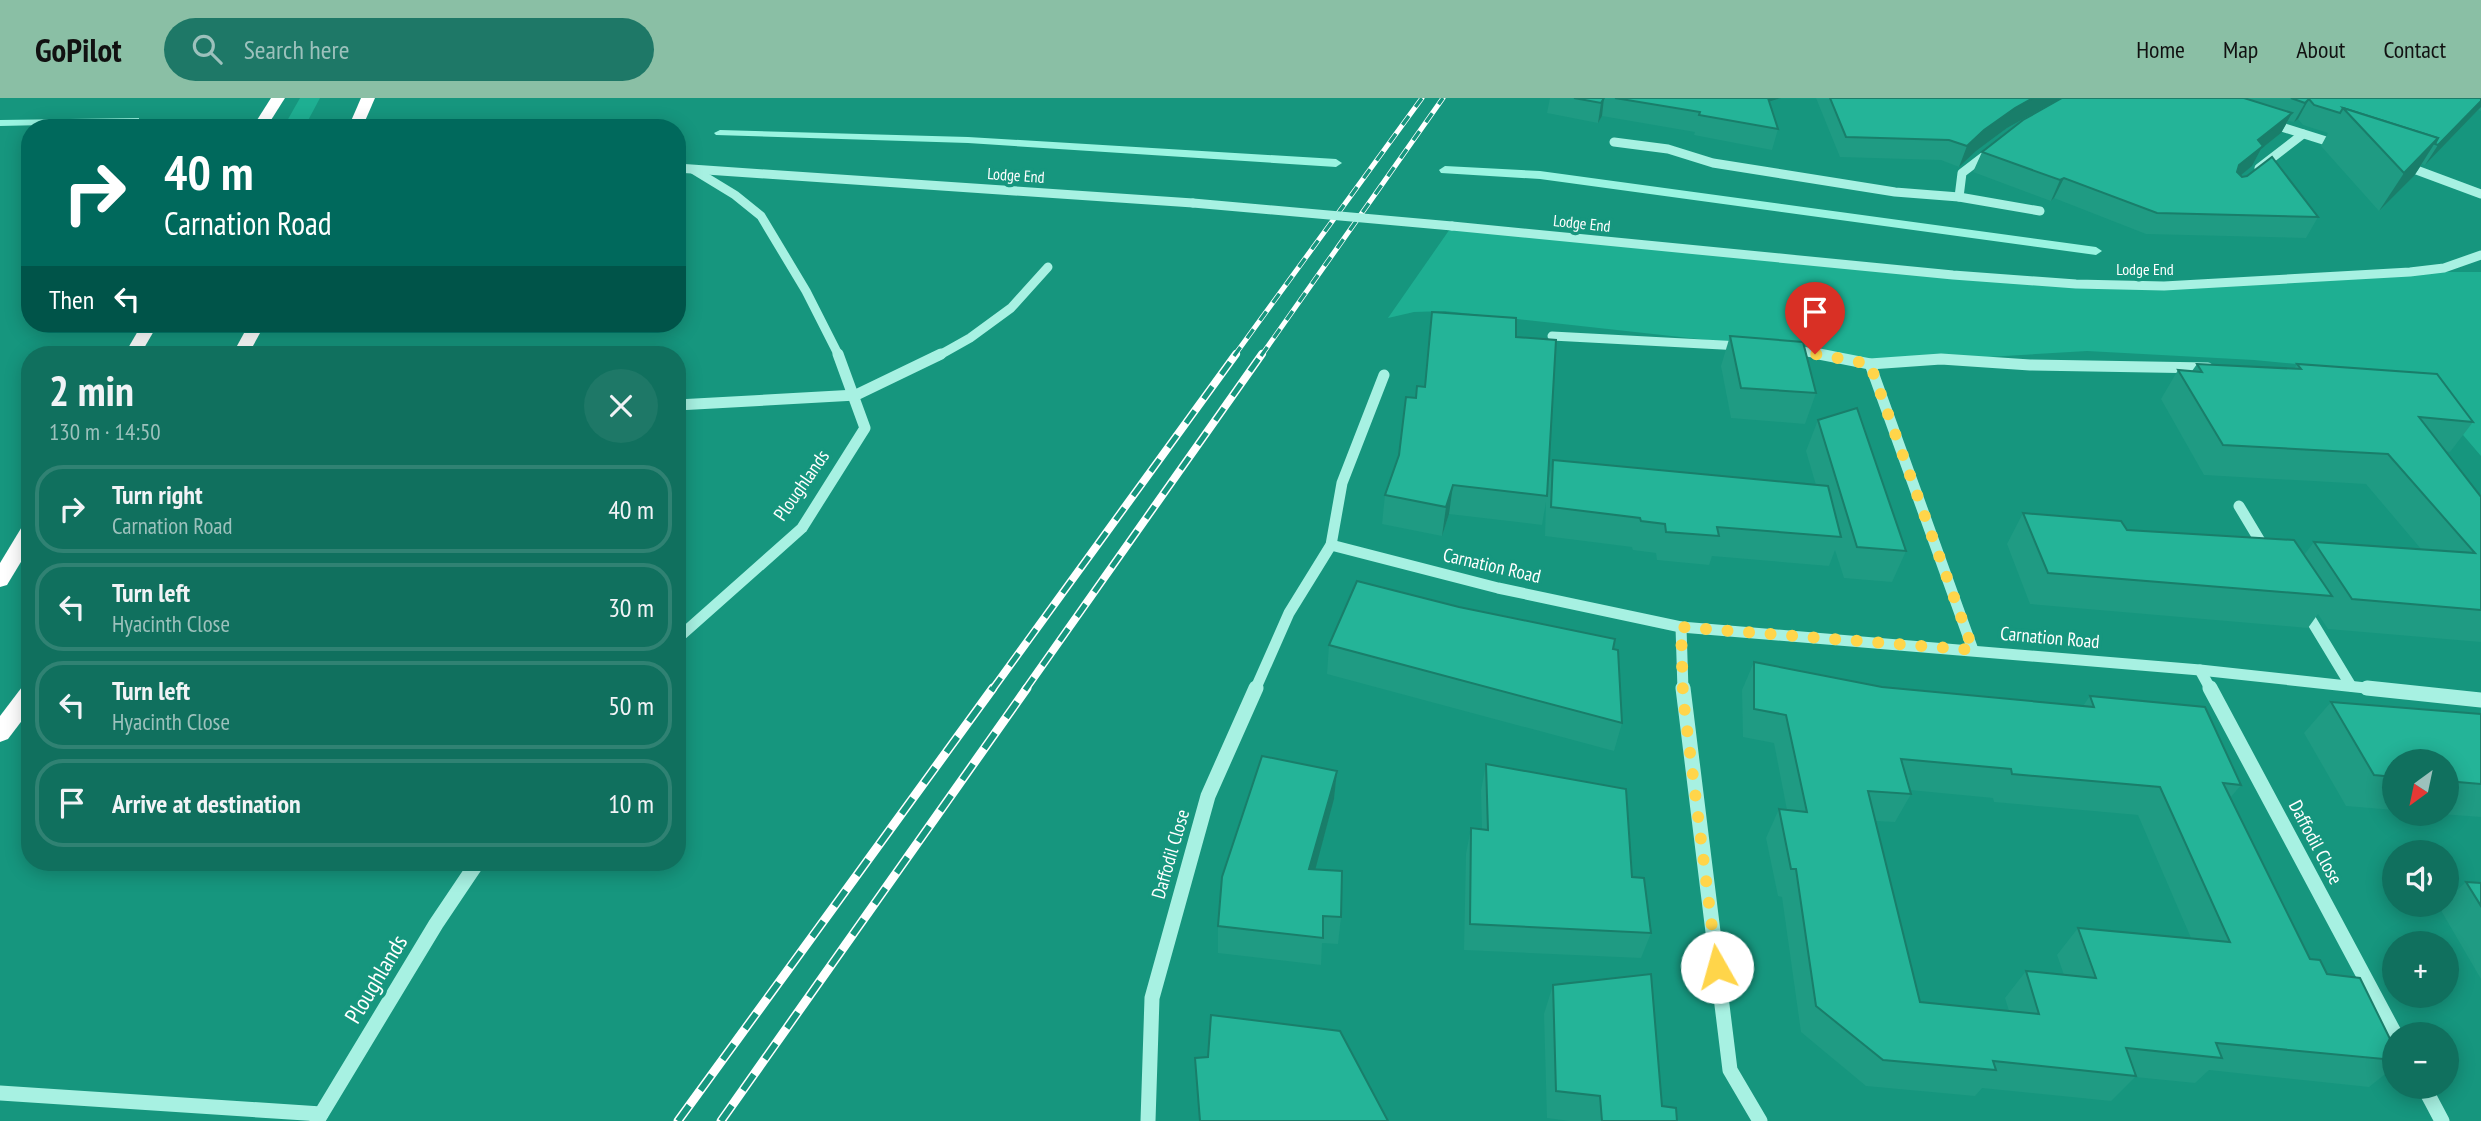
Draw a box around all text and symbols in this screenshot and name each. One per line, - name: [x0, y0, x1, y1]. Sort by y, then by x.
- search box: [164, 18, 654, 81]
- text: GoPilot: [35, 28, 122, 71]
- icon: search: [188, 30, 226, 68]
- text: Search here: [244, 33, 349, 66]
- text: Home: [2136, 34, 2185, 65]
- text: Map: [2223, 34, 2258, 65]
- text: About: [2296, 34, 2345, 65]
- text: Contact: [2383, 34, 2446, 65]
- text: 40 m: [164, 140, 253, 204]
- icon: right: [49, 147, 140, 238]
- street label: Lodge End: [987, 163, 1045, 187]
- text: Carnation Road: [164, 202, 332, 244]
- street label: Lodge End: [1552, 210, 1612, 236]
- street label: Lodge End: [2116, 259, 2174, 279]
- icon: left: [108, 280, 146, 318]
- pin: [1785, 282, 1845, 354]
- text: Then: [49, 283, 94, 316]
- icon: arrive: [1796, 293, 1834, 331]
- text: 2 min: [49, 363, 134, 418]
- button: close: [584, 369, 658, 443]
- text: 130 m · 14:50: [49, 417, 161, 446]
- street label: Ploughlands: [768, 445, 834, 525]
- text: Turn right: [112, 478, 203, 511]
- icon: right: [53, 490, 91, 528]
- text: 40 m: [608, 493, 654, 526]
- text: Carnation Road: [112, 511, 233, 540]
- street label: Carnation Road: [1441, 542, 1543, 588]
- text: Turn left: [112, 576, 190, 609]
- icon: left: [53, 588, 91, 626]
- text: 30 m: [608, 591, 654, 624]
- text: Hyacinth Close: [112, 609, 230, 638]
- street label: Carnation Road: [1999, 621, 2101, 653]
- text: Turn left: [112, 674, 190, 707]
- icon: left: [53, 686, 91, 724]
- text: 50 m: [608, 689, 654, 722]
- text: Hyacinth Close: [112, 707, 230, 736]
- north arrow: [2382, 749, 2459, 826]
- map controls: [2382, 749, 2459, 1099]
- icon: arrive: [53, 784, 91, 822]
- text: Arrive at destination: [112, 787, 301, 820]
- text: 10 m: [608, 787, 654, 820]
- street label: Daffodil Close: [2284, 796, 2348, 888]
- street label: Daffodil Close: [1146, 806, 1194, 901]
- button: sound: [2382, 840, 2459, 917]
- street label: Ploughlands: [338, 929, 413, 1028]
- position arrow: [1680, 930, 1754, 1004]
- button: +: [2382, 931, 2459, 1008]
- button: −: [2382, 1022, 2459, 1099]

